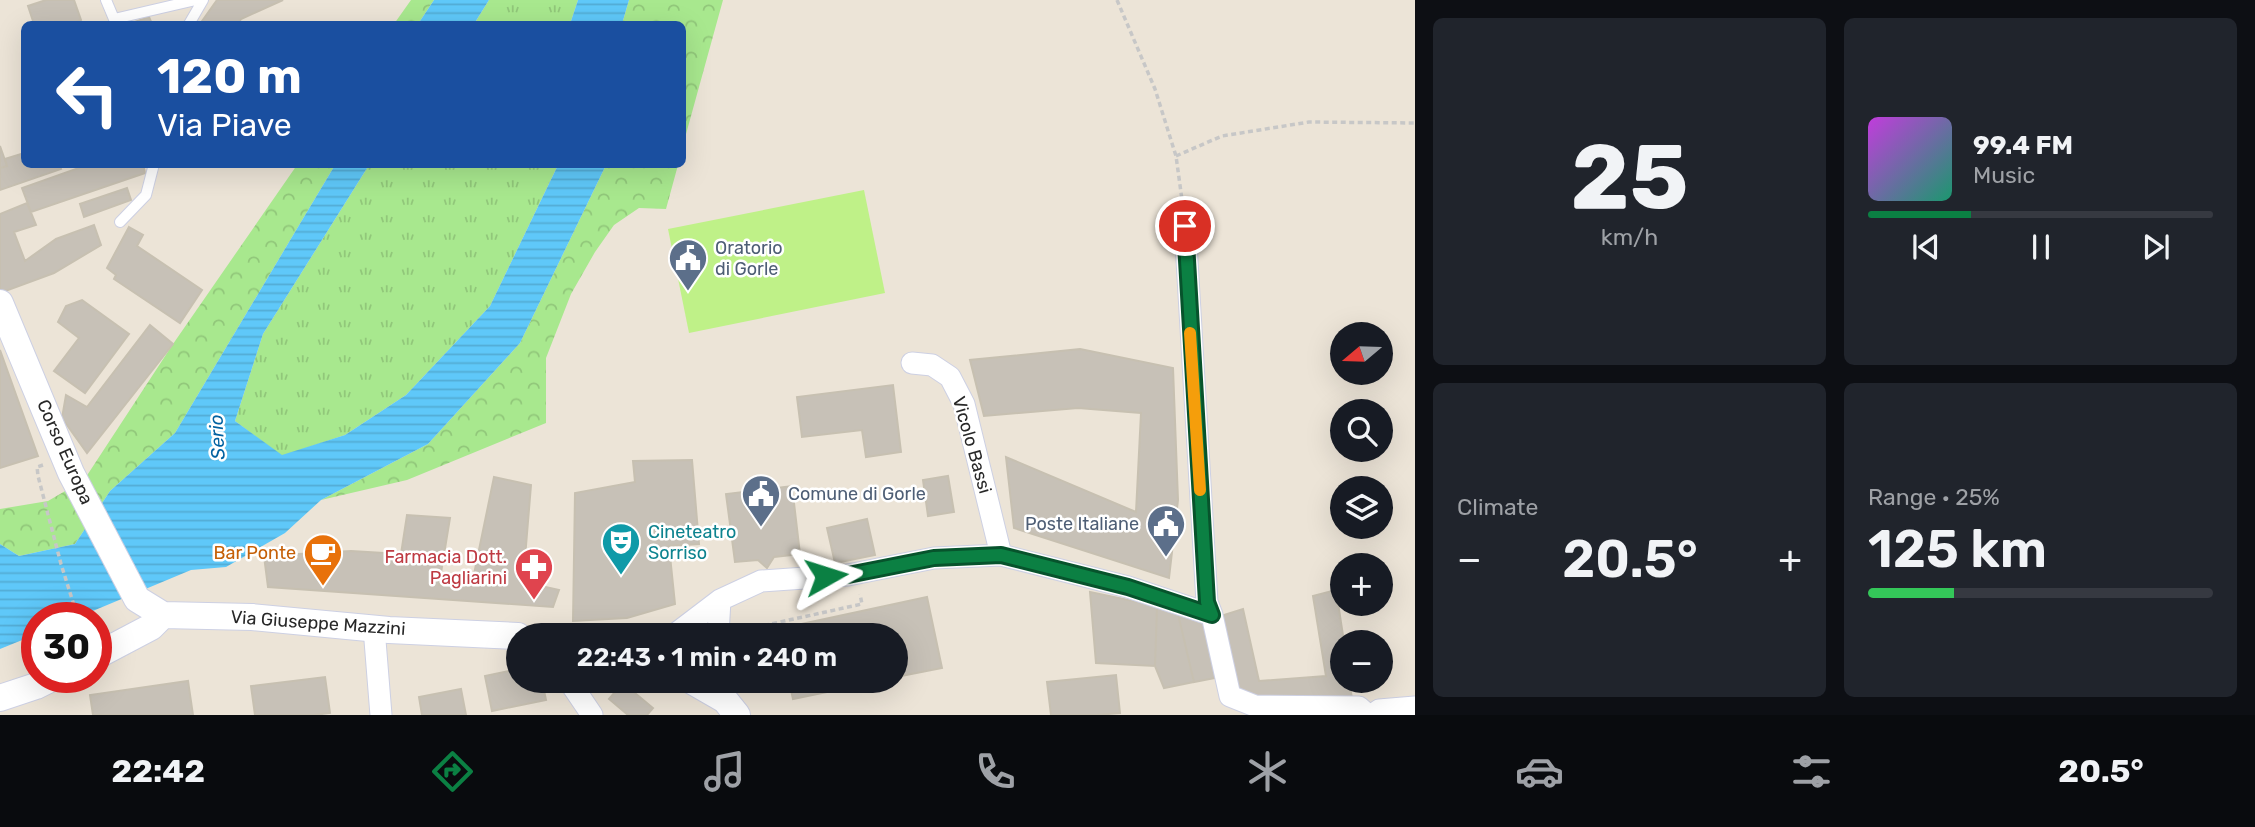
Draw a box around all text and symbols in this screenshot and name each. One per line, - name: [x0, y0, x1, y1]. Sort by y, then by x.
- text: 120 m: [157, 47, 302, 105]
- icon: left: [42, 49, 133, 140]
- text: Via Piave: [157, 106, 292, 144]
- text: 25: [1571, 123, 1688, 231]
- text: 99.4 FM: [1973, 130, 2073, 161]
- text: Music: [1973, 161, 2035, 189]
- pin: [1155, 196, 1215, 256]
- icon: arrive: [1166, 207, 1204, 245]
- text: km/h: [1601, 223, 1658, 251]
- icon: previous: [1907, 228, 1945, 266]
- icon: pause: [2022, 228, 2060, 266]
- icon: next: [2137, 228, 2175, 266]
- public building icon: Oratorio di Gorle: [667, 237, 709, 292]
- place label: Oratorio di Gorle: [715, 237, 783, 280]
- north arrow: [1330, 322, 1393, 385]
- map controls: [1330, 322, 1393, 693]
- street label: Vicolo Bassi: [948, 394, 996, 496]
- street label: Corso Europa: [32, 396, 98, 508]
- button: search: [1330, 399, 1393, 462]
- water label: Serio: [204, 414, 230, 460]
- public building icon: Comune di Gorle: [740, 473, 782, 528]
- button: layers: [1330, 476, 1393, 539]
- place label: Comune di Gorle: [788, 483, 926, 505]
- text: Range · 25%: [1868, 483, 2000, 511]
- text: Climate: [1457, 493, 1538, 521]
- public building icon: Poste Italiane: [1145, 503, 1187, 558]
- place label: Poste Italiane: [1025, 513, 1139, 535]
- text: 125 km: [1868, 518, 2047, 580]
- theatre icon: Cineteatro Sorriso: [600, 521, 642, 576]
- place label: Cineteatro Sorriso: [648, 521, 736, 564]
- text: 20.5°: [1562, 528, 1698, 590]
- cafe icon: Bar Ponte: [302, 532, 344, 587]
- text: −: [1457, 536, 1482, 582]
- text: +: [1778, 536, 1802, 582]
- position arrow: [789, 539, 863, 613]
- place label: Bar Ponte: [214, 542, 296, 564]
- place label: Farmacia Dott. Pagliarini: [384, 546, 507, 589]
- pharmacy icon: Farmacia Dott. Pagliarini: [513, 546, 555, 601]
- button: +: [1330, 553, 1393, 616]
- speed limit sign: 30: [21, 602, 112, 693]
- street label: Via Giuseppe Mazzini: [230, 606, 406, 640]
- button: −: [1330, 630, 1393, 693]
- text: 22:43 · 1 min · 240 m: [577, 642, 837, 673]
- icon: directions: [428, 747, 477, 796]
- icon: music: [700, 747, 749, 796]
- icon: phone: [971, 747, 1020, 796]
- icon: climate: [1243, 747, 1292, 796]
- icon: car: [1515, 747, 1564, 796]
- icon: filters: [1787, 747, 1836, 796]
- text: 22:42: [111, 752, 205, 790]
- text: 20.5°: [2058, 752, 2144, 790]

